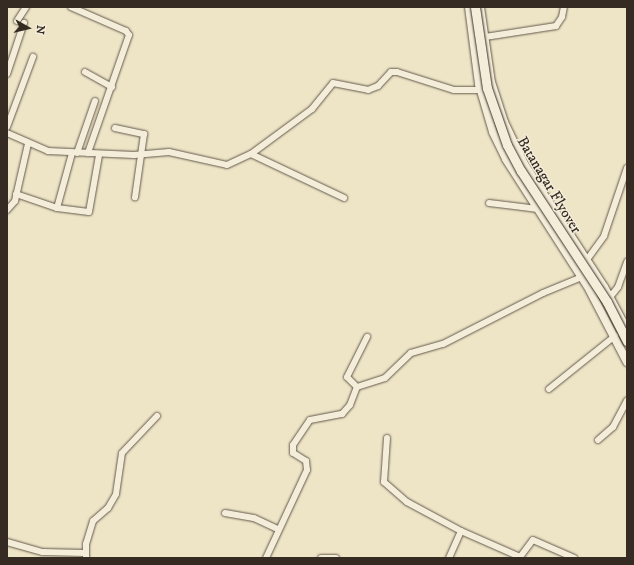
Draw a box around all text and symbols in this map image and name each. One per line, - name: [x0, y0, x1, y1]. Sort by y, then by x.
- north arrow: [8, 8, 48, 48]
- text: N: [32, 24, 47, 35]
- street label: Batanagar Flyover: [513, 133, 585, 237]

